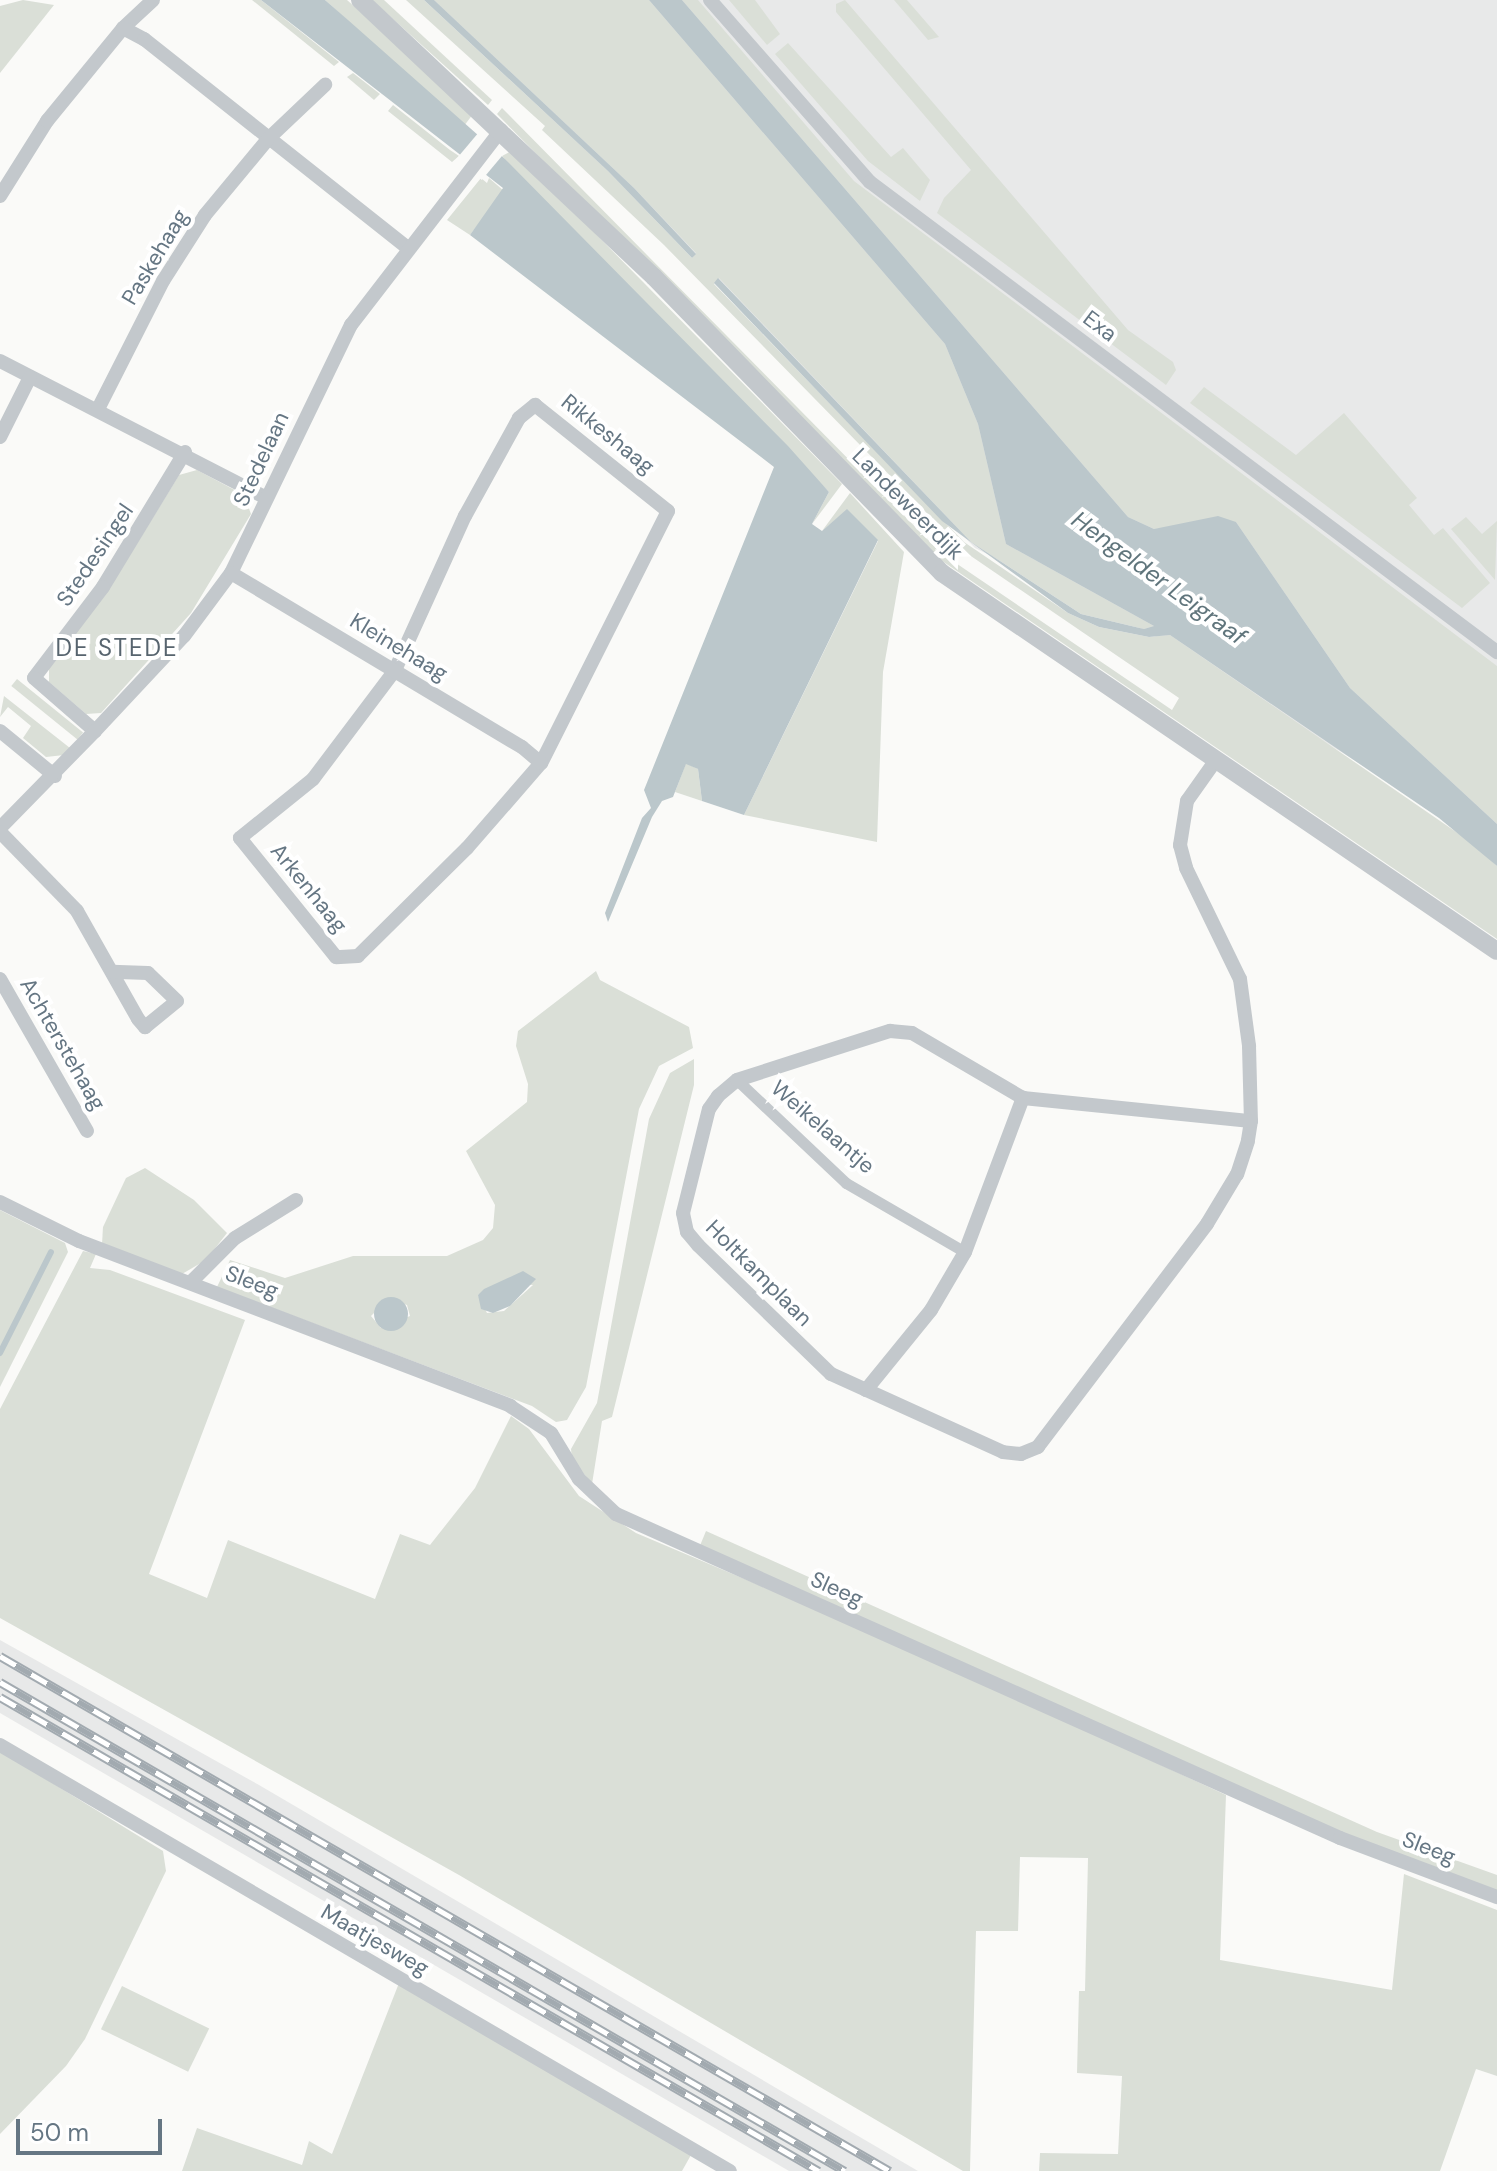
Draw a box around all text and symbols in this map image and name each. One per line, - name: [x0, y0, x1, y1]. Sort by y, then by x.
- street label: Paskehaag: [116, 204, 194, 310]
- street label: Exa: [1078, 305, 1122, 347]
- street label: Rikkeshaag: [556, 388, 660, 480]
- street label: Stedelaan: [228, 408, 294, 510]
- street label: Landeweerdijk: [847, 443, 969, 565]
- street label: Stedesingel: [51, 499, 139, 611]
- water label: Hengelder Leigraaf: [1066, 505, 1252, 651]
- street label: Kleinehaag: [345, 607, 453, 687]
- district label: DE STEDE: [55, 634, 179, 662]
- street label: Arkenhaag: [265, 838, 353, 938]
- street label: Achterstehaag: [14, 973, 112, 1115]
- street label: Weikelaantje: [766, 1075, 880, 1179]
- street label: Holtkamplaan: [700, 1214, 818, 1332]
- street label: Sleeg: [222, 1260, 282, 1304]
- street label: Sleeg: [807, 1566, 867, 1612]
- street label: Sleeg: [1399, 1826, 1459, 1870]
- street label: Maatjesweg: [316, 1898, 434, 1982]
- scale bar: [20, 2103, 166, 2153]
- text: 50 m: [30, 2117, 89, 2148]

